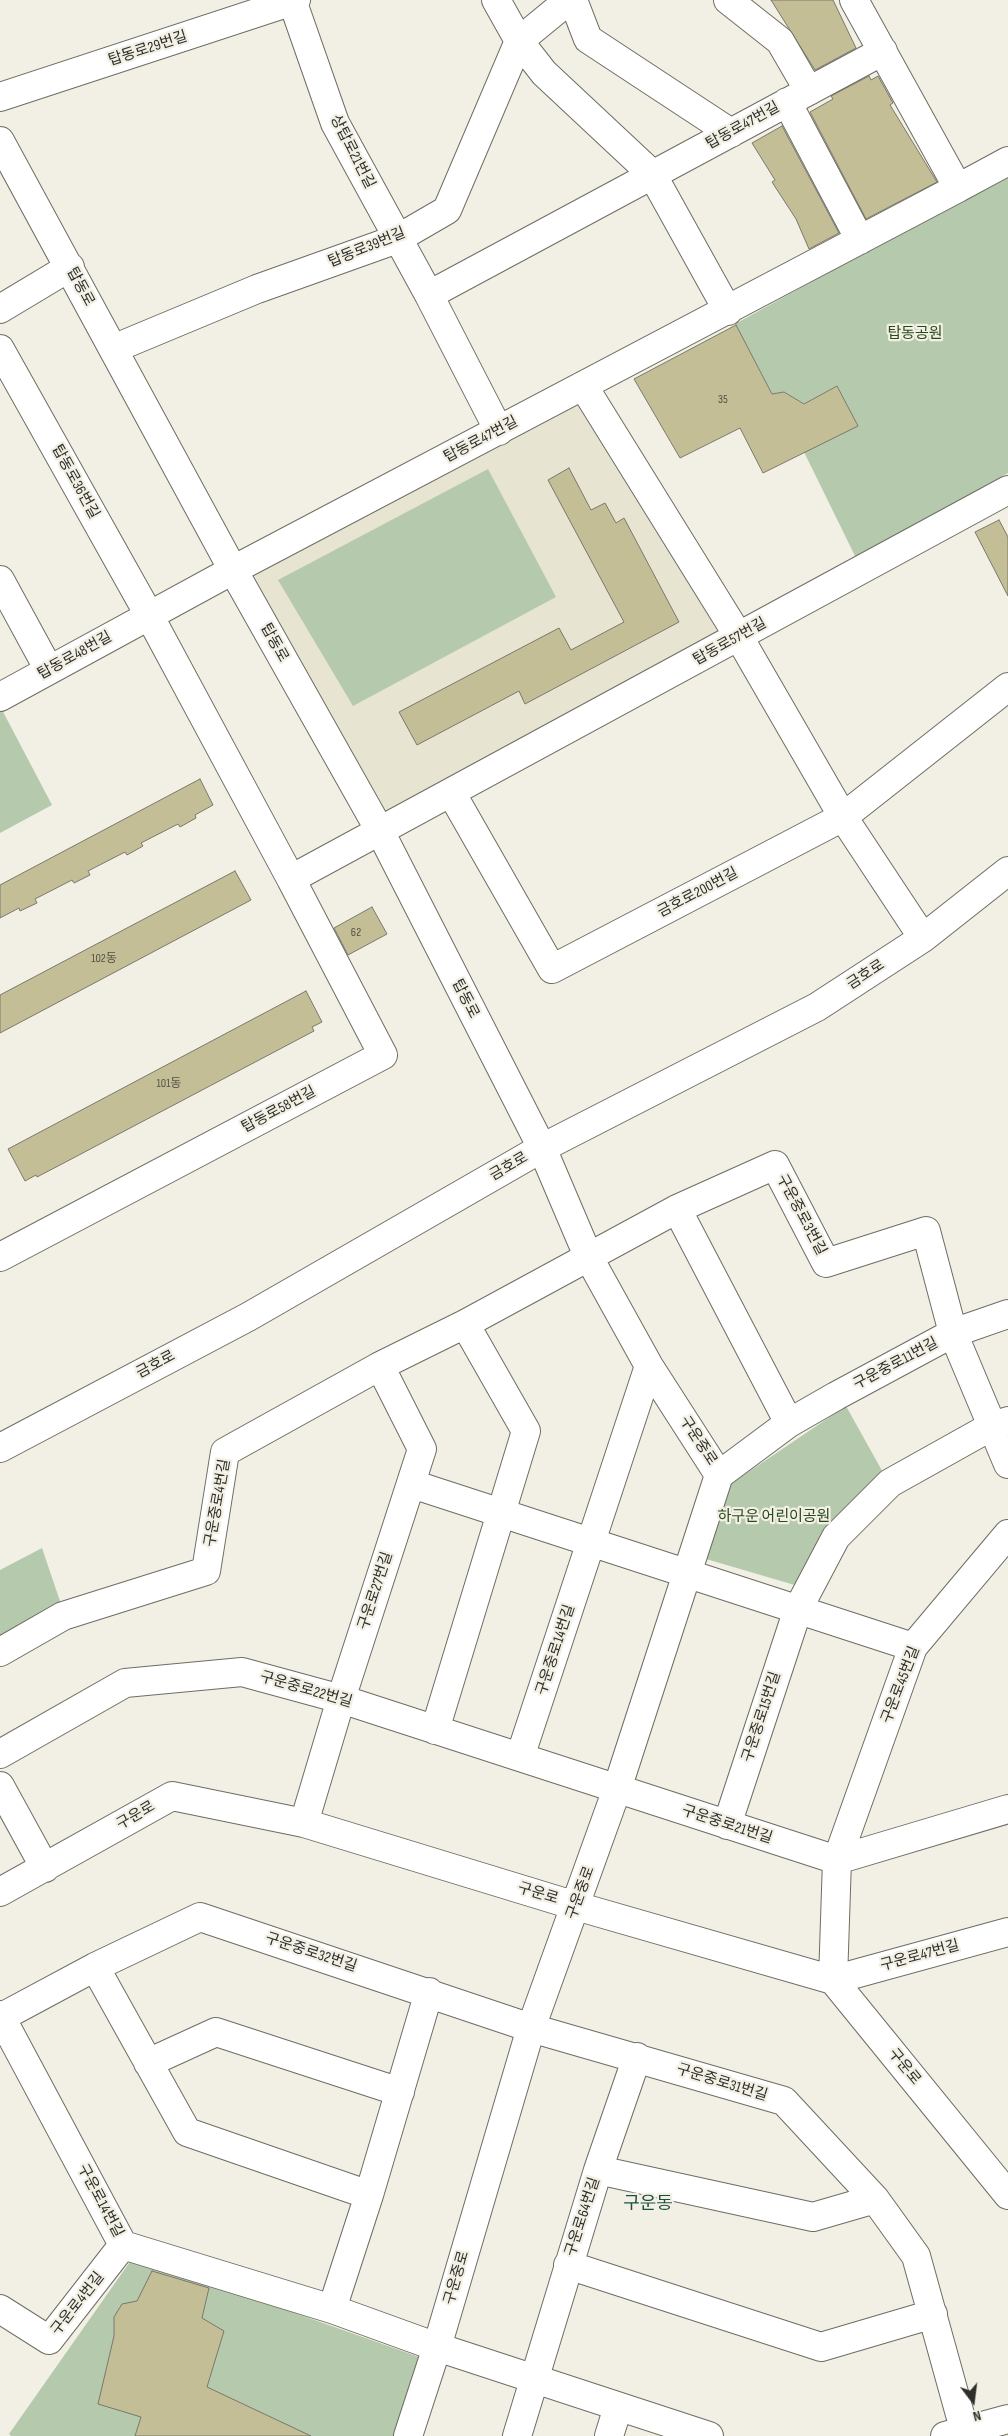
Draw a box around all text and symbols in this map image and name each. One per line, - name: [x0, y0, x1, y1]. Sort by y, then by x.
- street label: 탑동로29번길: [106, 28, 190, 70]
- street label: 탑동로47번길: [703, 98, 783, 154]
- street label: 상탑로21번길: [326, 112, 378, 192]
- street label: 탑동로39번길: [326, 224, 408, 272]
- street label: 탑동로: [62, 264, 98, 310]
- park label: 탑동공원: [887, 325, 943, 343]
- house number: 35: [718, 393, 728, 407]
- street label: 탑동로47번길: [441, 413, 521, 467]
- street label: 탑동로36번길: [47, 442, 103, 522]
- street label: 탑동로57번길: [690, 615, 770, 669]
- street label: 탑동로: [256, 621, 292, 665]
- street label: 탑동로48번길: [35, 628, 115, 684]
- street label: 금호로200번길: [655, 864, 741, 922]
- house number: 62: [351, 926, 361, 940]
- house number: 102동: [91, 952, 117, 966]
- street label: 금호로: [844, 956, 888, 994]
- street label: 탑동로: [448, 976, 482, 1022]
- house number: 101동: [157, 1077, 181, 1091]
- street label: 탑동로58번길: [239, 1083, 319, 1137]
- street label: 금호로: [487, 1149, 531, 1185]
- street label: 구운중로3번길: [772, 1171, 830, 1259]
- street label: 구운중로11번길: [851, 1334, 941, 1394]
- street label: 금호로: [133, 1347, 179, 1383]
- street label: 구운중로: [675, 1413, 721, 1469]
- street label: 구운중로4번길: [201, 1458, 235, 1548]
- park label: 하구운 어린이공원: [718, 1508, 830, 1526]
- street label: 구운로27번길: [355, 1550, 397, 1632]
- street label: 구운중로14번길: [533, 1602, 579, 1698]
- street label: 구운로45번길: [878, 1644, 924, 1726]
- street label: 구운중로22번길: [258, 1668, 354, 1712]
- street label: 구운중로15번길: [739, 1669, 785, 1765]
- street label: 구운로: [114, 1798, 158, 1834]
- street label: 구운중로21번길: [679, 1802, 775, 1848]
- street label: 구운중로: [563, 1864, 599, 1922]
- street label: 구운로: [516, 1879, 560, 1909]
- street label: 구운중로32번길: [263, 1930, 359, 1976]
- street label: 구운로47번길: [878, 1937, 962, 1975]
- street label: 구운로: [884, 2045, 924, 2089]
- street label: 구운중로31번길: [674, 2061, 770, 2105]
- street label: 구운로14번길: [73, 2161, 127, 2241]
- street label: 구운로64번길: [562, 2175, 604, 2259]
- district label: 구운동: [623, 2193, 673, 2215]
- street label: 구운중로: [441, 2249, 473, 2307]
- street label: 구운로4번길: [48, 2269, 108, 2339]
- north arrow: [948, 2376, 998, 2426]
- text: N: [971, 2407, 983, 2425]

